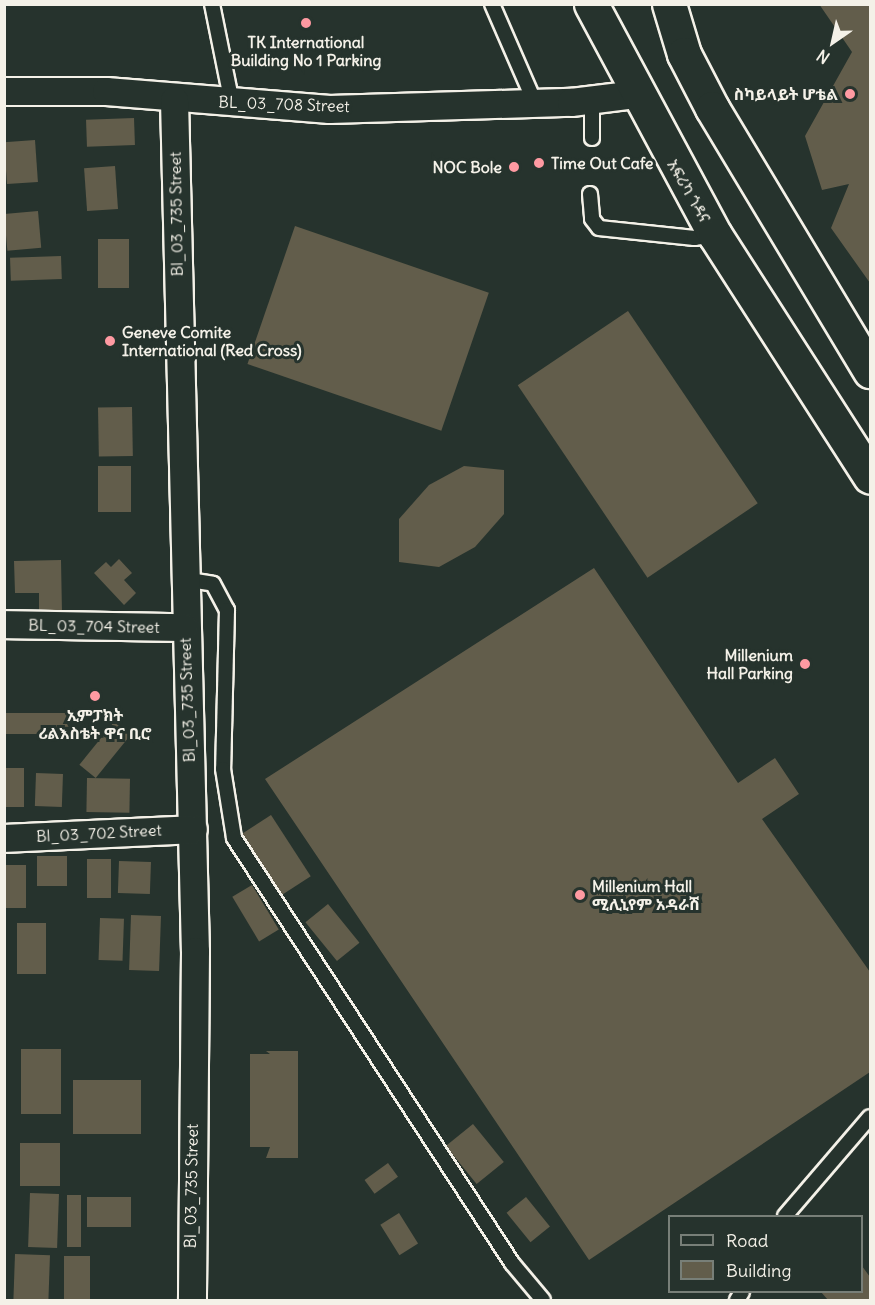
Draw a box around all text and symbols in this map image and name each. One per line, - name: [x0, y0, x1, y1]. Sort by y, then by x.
- north arrow: [803, 12, 863, 72]
- marker: TK International Building No 1 Parking: [299, 16, 313, 30]
- place label: TK International Building No 1 Parking: [231, 32, 381, 70]
- text: N: [813, 46, 833, 68]
- place label: ስካይላይት ሆቴል: [734, 84, 838, 104]
- marker: ስካይላይት ሆቴል: [843, 87, 857, 101]
- street label: BL_03_708 Street: [218, 92, 350, 116]
- street label: Bl_03_735 Street: [165, 151, 187, 277]
- place label: Time Out Cafe: [551, 153, 653, 173]
- marker: Time Out Cafe: [532, 156, 546, 170]
- street label: አፍሪካ ጎዳና: [663, 156, 715, 226]
- place label: NOC Bole: [433, 157, 502, 177]
- marker: NOC Bole: [507, 160, 521, 174]
- place label: Geneve Comite International (Red Cross): [122, 322, 302, 360]
- marker: Geneve Comite International (Red Cross): [103, 334, 117, 348]
- street label: BL_03_704 Street: [28, 615, 160, 637]
- street label: Bl_03_735 Street: [175, 637, 199, 763]
- place label: Millenium Hall Parking: [707, 645, 793, 683]
- marker: Millenium Hall Parking: [798, 657, 812, 671]
- marker: ኢምፓክት ሪልእስቴት ዋና ቢሮ: [88, 689, 102, 703]
- place label: ኢምፓክት ሪልእስቴት ዋና ቢሮ: [38, 705, 152, 743]
- street label: Bl_03_702 Street: [36, 820, 162, 846]
- place label: Millenium Hall ሚሊኒየም አዳራሽ: [592, 876, 700, 914]
- marker: Millenium Hall ሚሊኒየም አዳራሽ: [573, 888, 587, 902]
- street label: Bl_03_735 Street: [180, 1123, 202, 1249]
- legend: [668, 1215, 863, 1293]
- text: Road: [726, 1229, 768, 1252]
- text: Building: [726, 1259, 791, 1282]

